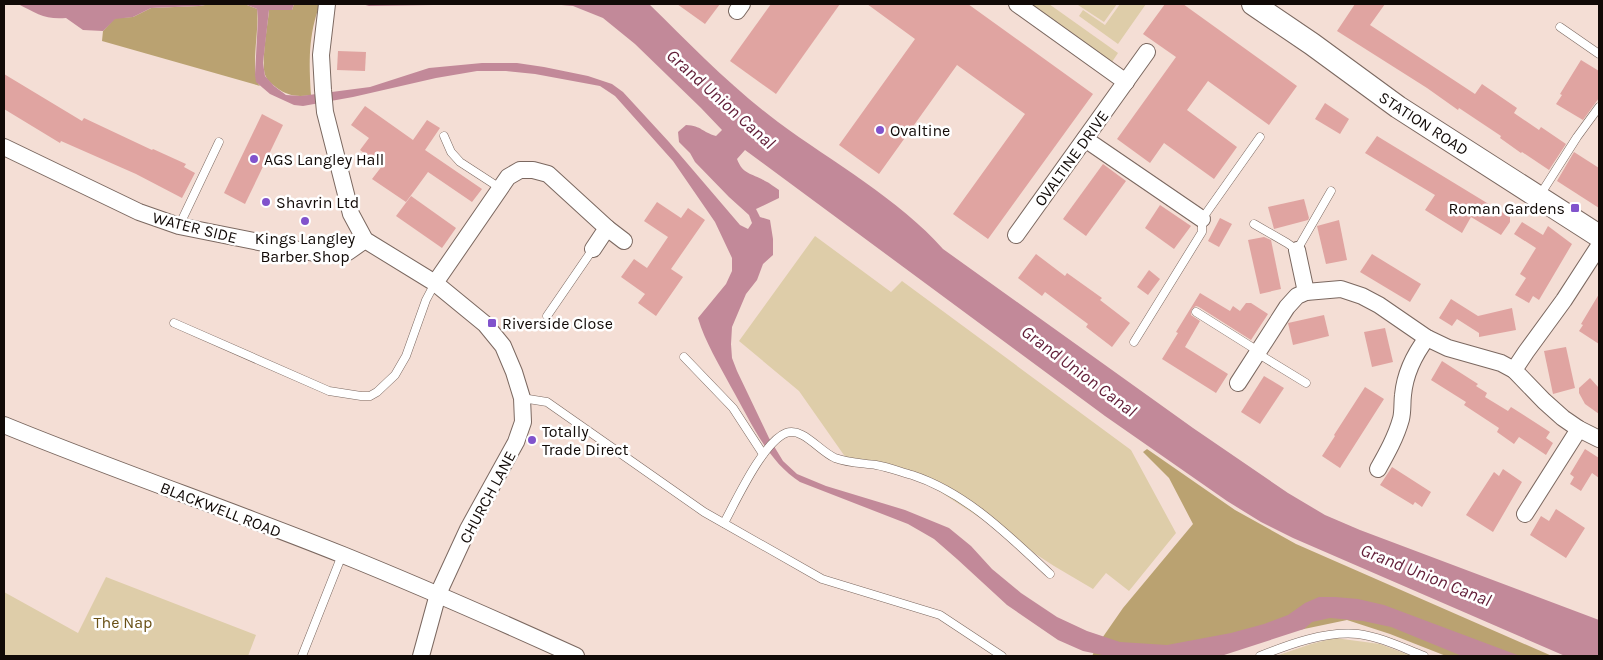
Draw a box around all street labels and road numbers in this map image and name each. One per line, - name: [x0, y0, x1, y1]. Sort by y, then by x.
- street label: STATION ROAD: [1375, 87, 1472, 159]
- street label: OVALTINE DRIVE: [1030, 107, 1112, 210]
- street label: WATER SIDE: [151, 208, 239, 247]
- street label: CHURCH LANE: [455, 448, 520, 547]
- street label: BLACKWELL ROAD: [158, 478, 284, 541]

